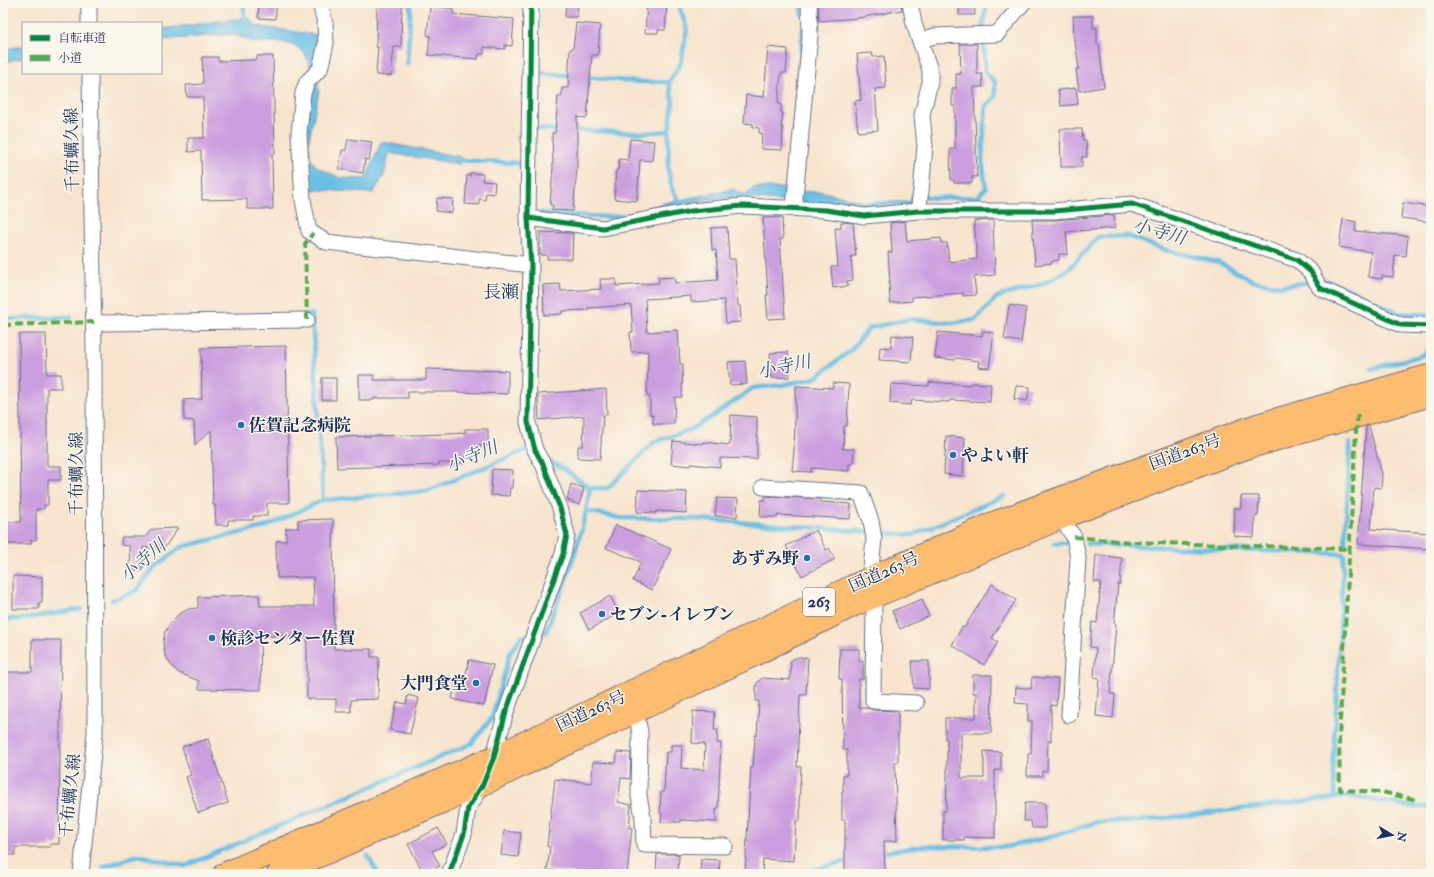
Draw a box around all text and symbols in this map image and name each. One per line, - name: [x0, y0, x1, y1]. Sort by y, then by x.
- legend: [22, 22, 162, 74]
- text: 自転車道: [58, 31, 106, 46]
- text: 小道: [58, 51, 82, 66]
- street label: 千布蠣久線: [61, 107, 83, 193]
- water label: 小寺川: [1130, 214, 1190, 251]
- district label: 長瀬: [483, 281, 519, 304]
- water label: 小寺川: [755, 350, 815, 384]
- place label: 佐賀記念病院: [249, 415, 351, 436]
- marker: 佐賀記念病院: [236, 420, 246, 430]
- street label: 国道263号: [1146, 429, 1224, 475]
- street label: 千布蠣久線: [66, 432, 87, 517]
- water label: 小寺川: [443, 435, 503, 478]
- place label: やよい軒: [961, 445, 1029, 466]
- marker: やよい軒: [948, 450, 958, 460]
- water label: 小寺川: [115, 533, 172, 587]
- street label: 国道263号: [846, 547, 922, 597]
- place label: あずみ野: [731, 548, 799, 569]
- marker: あずみ野: [802, 553, 812, 563]
- road number: 263: [803, 588, 835, 616]
- place label: セブン-イレブン: [610, 604, 735, 625]
- marker: セブン-イレブン: [597, 609, 607, 619]
- place label: 検診センター佐賀: [220, 628, 355, 649]
- marker: 検診センター佐賀: [207, 633, 217, 643]
- place label: 大門食堂: [400, 673, 468, 694]
- marker: 大門食堂: [471, 678, 481, 688]
- street label: 国道263号: [553, 686, 629, 736]
- street label: 千布蠣久線: [55, 753, 85, 839]
- north arrow: [1372, 815, 1412, 855]
- text: N: [1394, 830, 1409, 844]

